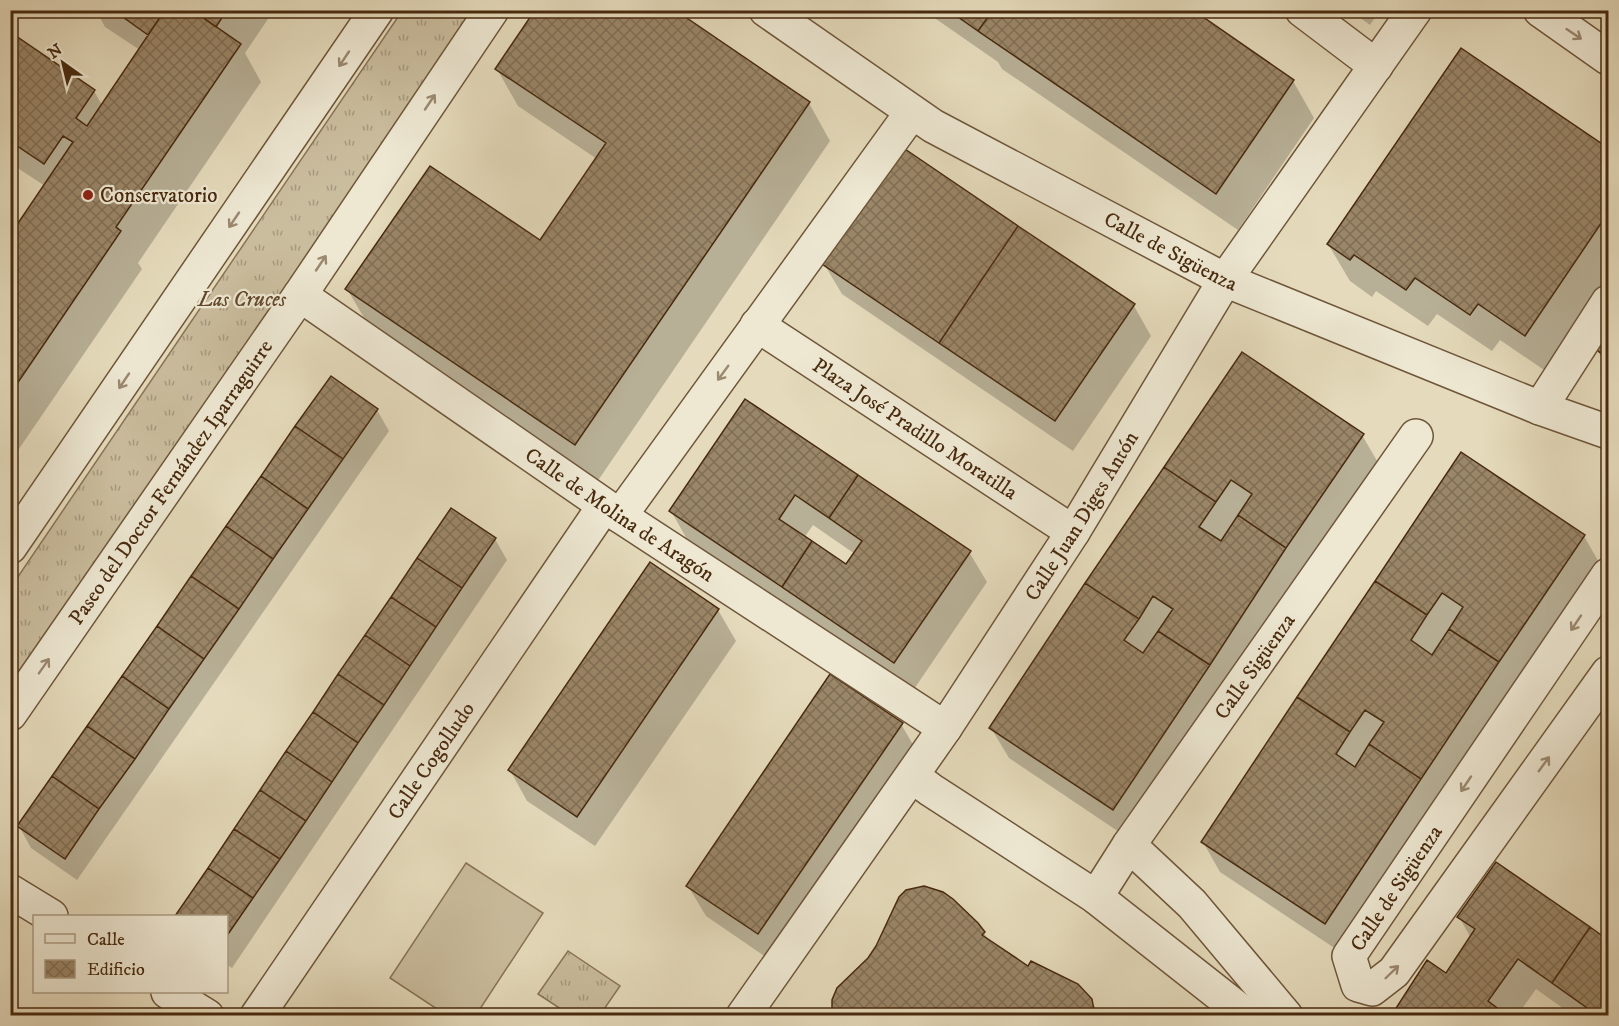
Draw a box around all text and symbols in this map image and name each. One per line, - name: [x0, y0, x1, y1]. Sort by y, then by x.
- one-way arrow: [1566, 28, 1582, 40]
- north arrow: [33, 33, 93, 93]
- text: N: [44, 39, 66, 63]
- one-way arrow: [338, 50, 350, 66]
- one-way arrow: [424, 94, 436, 110]
- place label: Conservatorio: [100, 183, 217, 209]
- marker: Conservatorio: [81, 188, 95, 202]
- street label: Calle de Sigüenza: [1099, 206, 1241, 298]
- one-way arrow: [228, 211, 240, 227]
- one-way arrow: [315, 256, 327, 272]
- park label: Las Cruces: [197, 287, 287, 313]
- street label: Paseo del Doctor Fernández Iparraguirre: [64, 335, 279, 630]
- street label: Plaza José Pradillo Moratilla: [807, 353, 1022, 506]
- one-way arrow: [717, 364, 729, 380]
- one-way arrow: [118, 372, 130, 388]
- street label: Calle Juan Diges Antón: [1020, 427, 1145, 606]
- street label: Calle de Molina de Aragón: [520, 442, 719, 588]
- street label: Calle Sigüenza: [1209, 609, 1301, 725]
- one-way arrow: [1569, 615, 1582, 632]
- one-way arrow: [38, 659, 50, 675]
- street label: Calle Cogolludo: [382, 697, 481, 825]
- one-way arrow: [1537, 756, 1550, 772]
- one-way arrow: [1460, 776, 1472, 792]
- street label: Calle de Sigüenza: [1345, 820, 1449, 957]
- legend: [33, 915, 228, 993]
- text: Calle: [87, 929, 125, 951]
- text: Edificio: [87, 959, 145, 981]
- one-way arrow: [1384, 965, 1399, 980]

